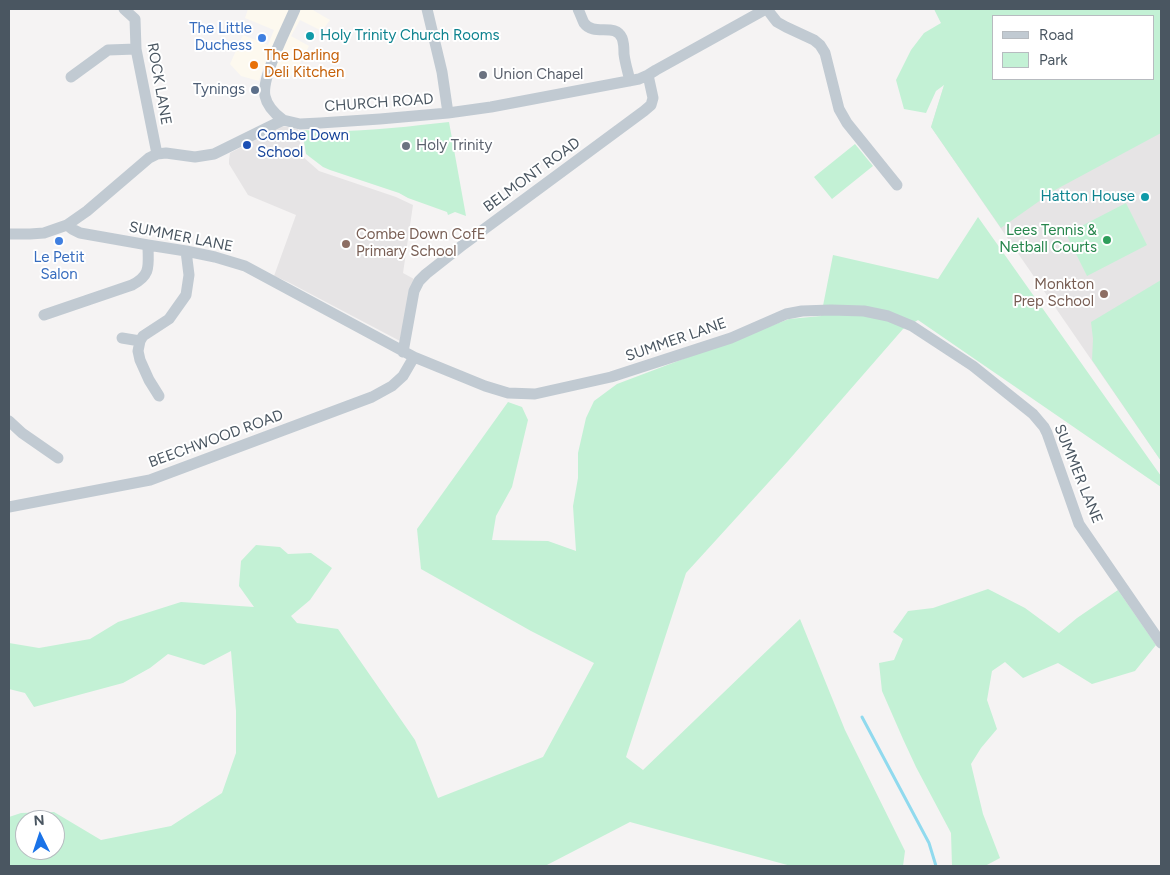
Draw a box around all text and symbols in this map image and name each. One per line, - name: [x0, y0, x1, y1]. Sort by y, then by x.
- legend: [992, 15, 1155, 80]
- place label: The Little Duchess: [189, 20, 252, 55]
- text: Road: [1039, 26, 1074, 44]
- place label: Holy Trinity Church Rooms: [320, 27, 499, 45]
- marker: Holy Trinity Church Rooms: [304, 30, 316, 42]
- marker: The Little Duchess: [256, 32, 268, 44]
- street label: ROCK LANE: [143, 41, 175, 127]
- place label: The Darling Deli Kitchen: [264, 47, 344, 82]
- text: Park: [1039, 51, 1068, 69]
- marker: The Darling Deli Kitchen: [248, 59, 260, 71]
- place label: Union Chapel: [493, 66, 583, 84]
- marker: Union Chapel: [477, 69, 489, 81]
- place label: Tynings: [193, 81, 245, 99]
- marker: Tynings: [249, 84, 261, 96]
- street label: CHURCH ROAD: [324, 90, 434, 116]
- place label: Combe Down School: [257, 127, 349, 162]
- street label: BELMONT ROAD: [480, 134, 584, 216]
- place label: Holy Trinity: [416, 137, 492, 155]
- marker: Combe Down School: [241, 139, 253, 151]
- marker: Holy Trinity: [400, 140, 412, 152]
- place label: Hatton House: [1040, 188, 1135, 206]
- marker: Hatton House: [1139, 191, 1151, 203]
- street label: SUMMER LANE: [127, 218, 235, 256]
- place label: Lees Tennis & Netball Courts: [999, 222, 1097, 257]
- place label: Combe Down CofE Primary School: [356, 226, 486, 261]
- marker: Lees Tennis & Netball Courts: [1101, 234, 1113, 246]
- marker: Le Petit Salon: [53, 235, 65, 247]
- marker: Combe Down CofE Primary School: [340, 238, 352, 250]
- place label: Le Petit Salon: [33, 249, 85, 284]
- place label: Monkton Prep School: [1013, 276, 1094, 311]
- marker: Monkton Prep School: [1098, 288, 1110, 300]
- street label: SUMMER LANE: [623, 314, 729, 366]
- street label: BEECHWOOD ROAD: [146, 406, 286, 472]
- street label: SUMMER LANE: [1050, 422, 1106, 526]
- north arrow: [15, 810, 65, 860]
- text: N: [33, 812, 45, 829]

